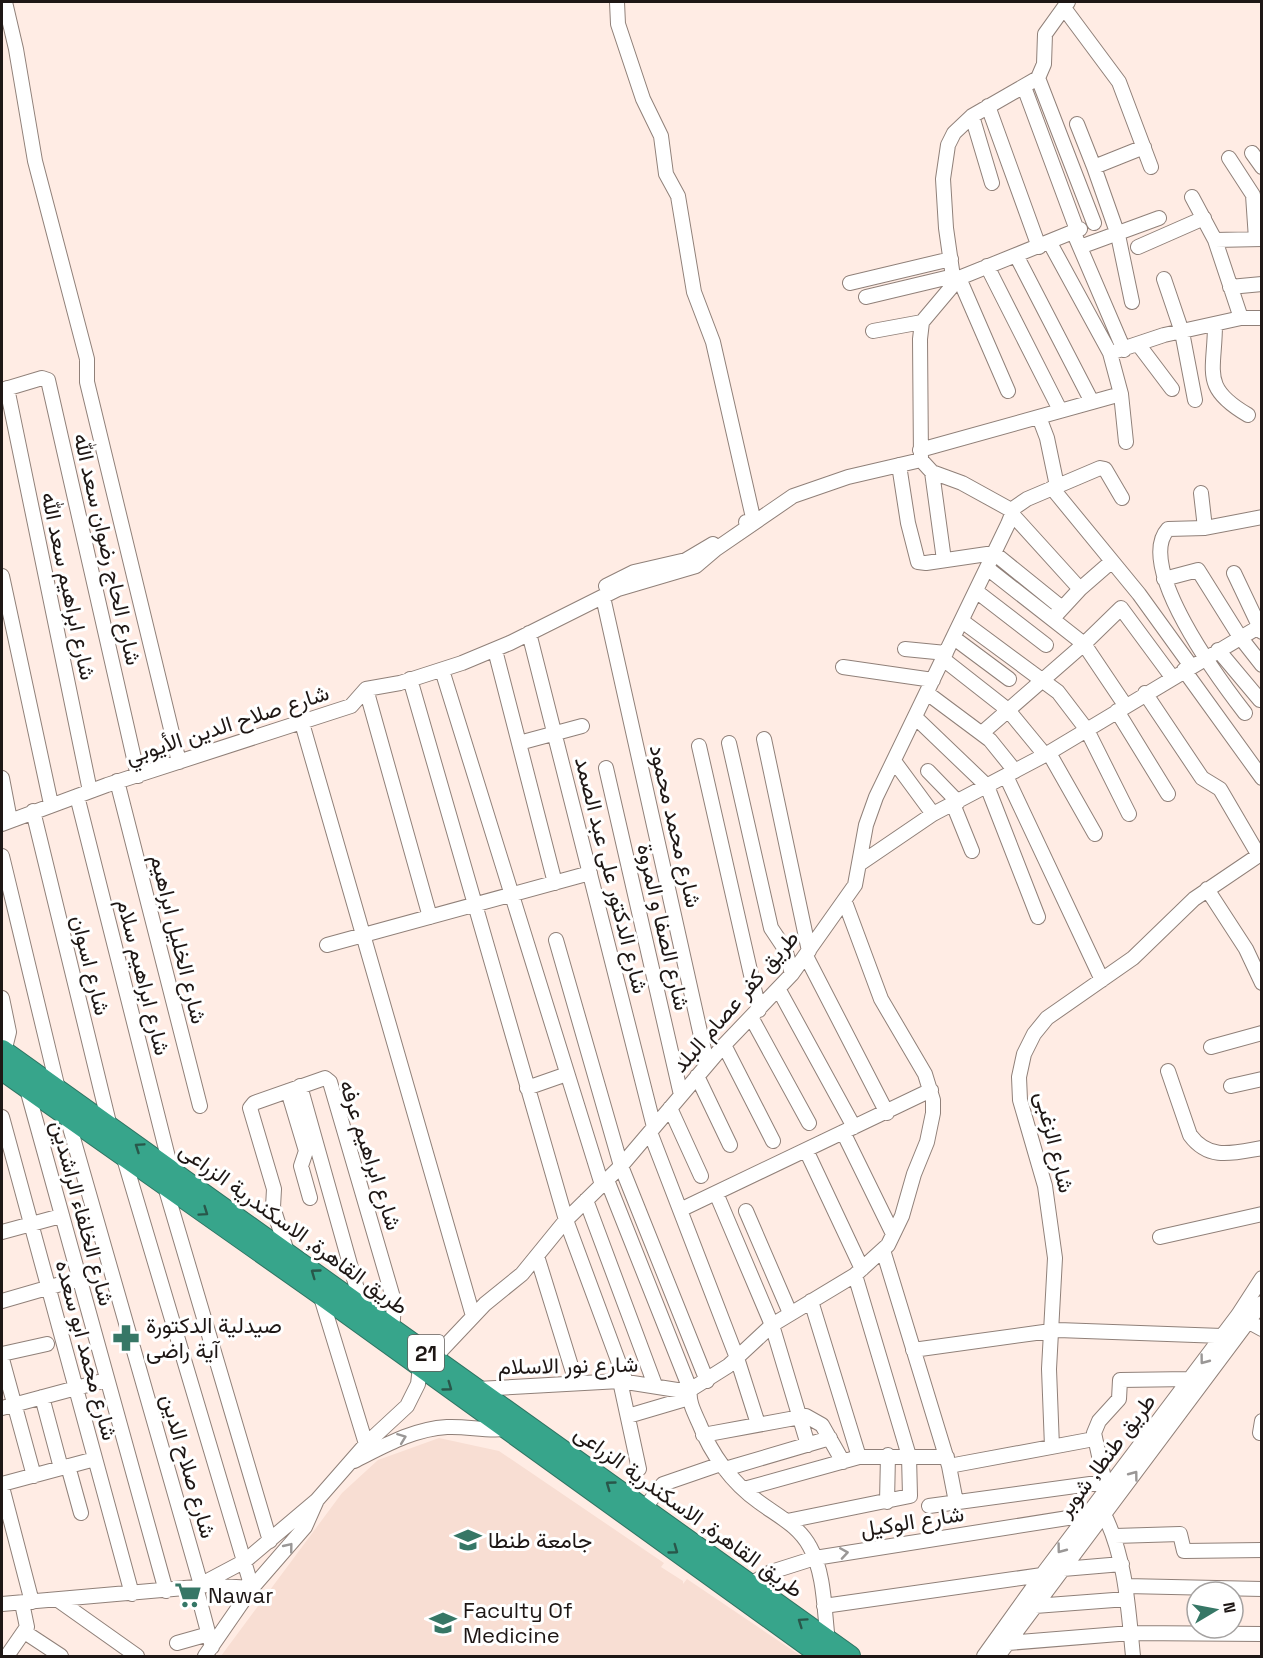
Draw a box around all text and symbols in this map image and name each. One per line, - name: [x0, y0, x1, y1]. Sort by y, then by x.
- street label: شارع الحاج رضوان سعد الله: [67, 430, 148, 668]
- street label: شارع ابراهيم سعد الله: [34, 489, 103, 683]
- street label: شارع صلاح الدين الأيوبي: [122, 678, 334, 775]
- street label: شارع محمد محمود: [643, 742, 708, 910]
- street label: شارع الدكتور على عبد الصمد: [568, 754, 655, 996]
- street label: شارع الصفا و المروة: [630, 841, 697, 1013]
- street label: شارع الخليل ابراهيم: [143, 852, 214, 1027]
- street label: شارع ابراهيم سلام: [110, 896, 177, 1058]
- street label: شارع اسوان: [64, 912, 117, 1018]
- street label: طريق كفر عصام البلد: [665, 924, 805, 1079]
- street label: شارع ابراهيم عرفه: [333, 1076, 408, 1234]
- street label: شارع الزغبى: [1028, 1088, 1081, 1196]
- street label: شارع الخلفاء الراشدين: [44, 1117, 121, 1309]
- street label: طريق القاهرة, الاسكندرية الزراعى: [174, 1135, 414, 1321]
- one-way arrow: [135, 1143, 146, 1154]
- one-way arrow: [198, 1205, 209, 1216]
- street label: شارع محمد ابو سعده: [49, 1257, 125, 1443]
- one-way arrow: [310, 1269, 321, 1280]
- place label: صيدلية الدكتورة آية راضى: [146, 1311, 282, 1364]
- pharmacy icon: صيدلية الدكتورة آية راضى: [111, 1323, 141, 1353]
- road number: 21: [408, 1335, 444, 1371]
- street label: شارع نور الاسلام: [498, 1350, 638, 1381]
- one-way arrow: [1200, 1353, 1211, 1364]
- one-way arrow: [441, 1380, 452, 1391]
- street label: طريق طنطا, شوبر: [1050, 1388, 1161, 1523]
- street label: شارع صلاح الدين: [154, 1391, 223, 1542]
- street label: طريق القاهرة, الاسكندرية الزراعى: [569, 1418, 809, 1604]
- one-way arrow: [396, 1433, 407, 1445]
- one-way arrow: [1126, 1471, 1137, 1482]
- one-way arrow: [605, 1481, 616, 1492]
- street label: شارع الوكيل: [858, 1499, 966, 1544]
- school or university icon: جامعة طنطا: [453, 1525, 483, 1555]
- place label: جامعة طنطا: [488, 1526, 592, 1554]
- one-way arrow: [281, 1543, 292, 1554]
- one-way arrow: [668, 1543, 679, 1554]
- one-way arrow: [1058, 1543, 1069, 1554]
- one-way arrow: [839, 1548, 848, 1560]
- supermarket icon: Nawar: [173, 1580, 203, 1610]
- north arrow: [1185, 1580, 1245, 1640]
- place label: Nawar: [208, 1581, 273, 1609]
- place label: Faculty Of Medicine: [463, 1596, 573, 1649]
- text: N: [1218, 1600, 1241, 1615]
- school or university icon: Faculty Of Medicine: [428, 1608, 458, 1638]
- one-way arrow: [798, 1618, 809, 1629]

